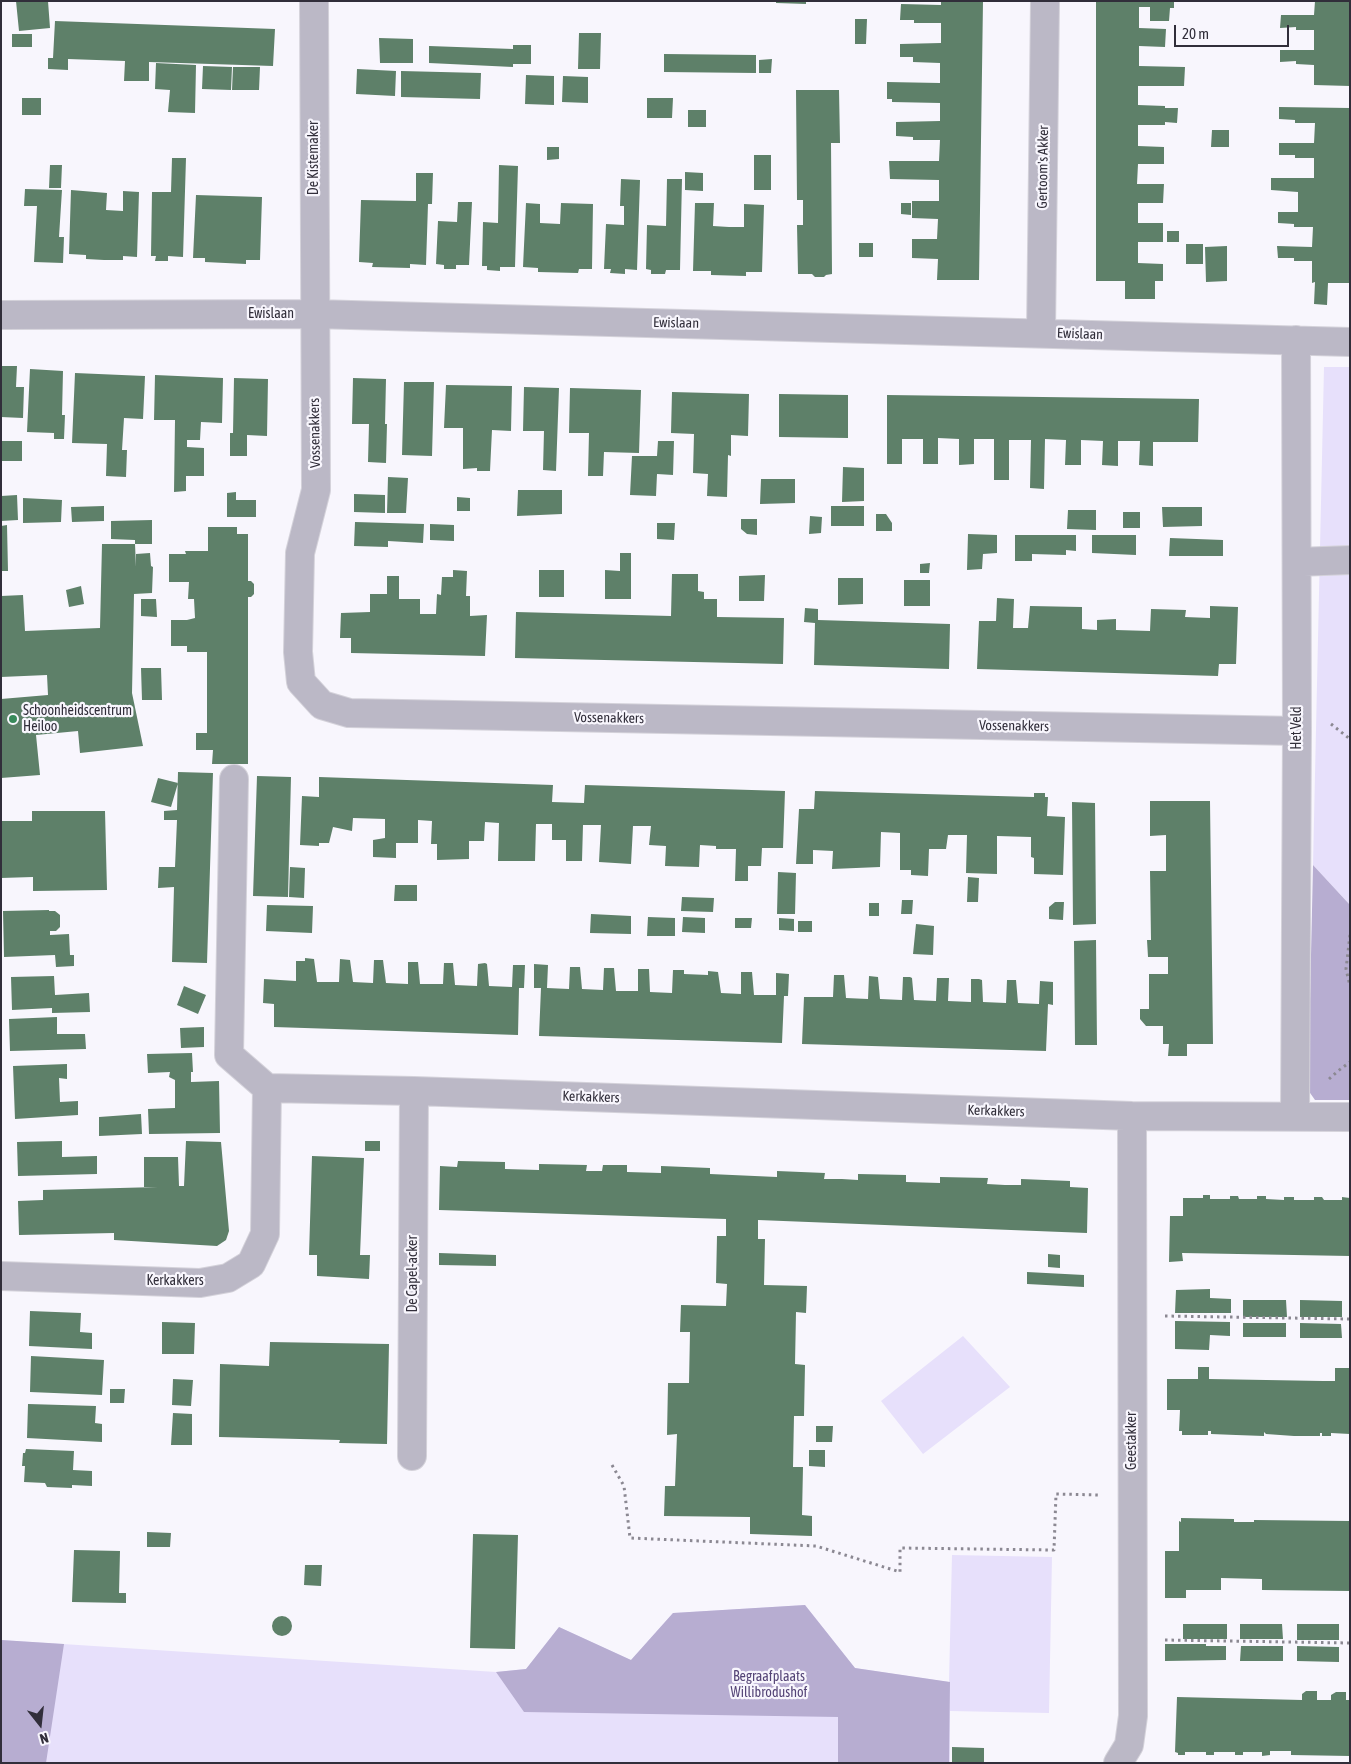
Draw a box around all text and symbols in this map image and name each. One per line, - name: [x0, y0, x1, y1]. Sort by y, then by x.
- scale bar: [1176, 15, 1291, 47]
- text: 20 m: [1182, 25, 1209, 42]
- street label: De Kistemaker: [306, 121, 322, 195]
- street label: Gertoom's Akker: [1034, 125, 1052, 209]
- street label: Ewislaan: [248, 306, 294, 322]
- street label: Ewislaan: [653, 314, 699, 332]
- street label: Ewislaan: [1057, 325, 1103, 343]
- street label: Vossenakkers: [306, 398, 324, 468]
- place label: Schoonheidscentrum Heiloo: [23, 703, 132, 736]
- street label: Het Veld: [1289, 706, 1305, 750]
- street label: Vossenakkers: [574, 709, 644, 727]
- marker: Schoonheidscentrum Heiloo: [7, 713, 19, 725]
- street label: Vossenakkers: [979, 717, 1049, 735]
- street label: Kerkakkers: [562, 1088, 620, 1106]
- street label: Kerkakkers: [967, 1102, 1025, 1120]
- street label: De Capel-acker: [405, 1235, 421, 1313]
- street label: Kerkakkers: [146, 1273, 204, 1289]
- street label: Geestakker: [1124, 1412, 1140, 1470]
- park label: Begraafplaats Willibrodushof: [731, 1669, 807, 1701]
- north arrow: [15, 1699, 65, 1749]
- text: N: [38, 1730, 50, 1747]

